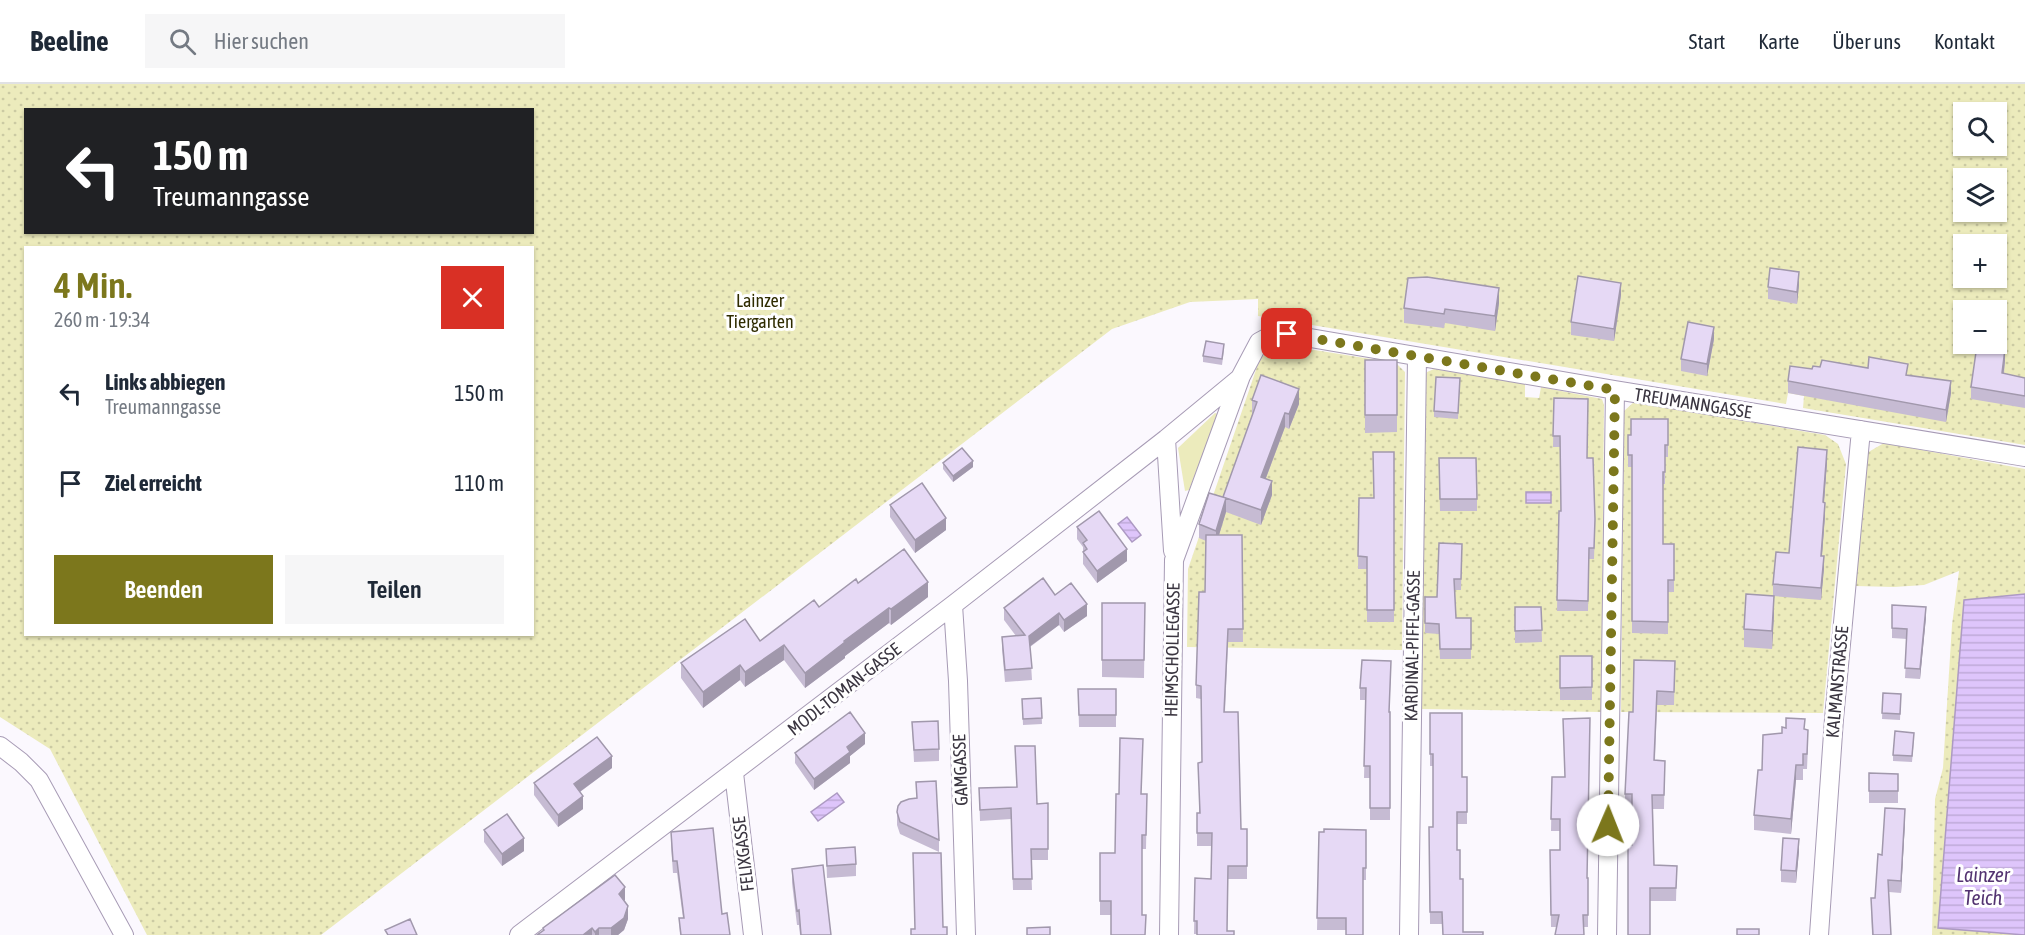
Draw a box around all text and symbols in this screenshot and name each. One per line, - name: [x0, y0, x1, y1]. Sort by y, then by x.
- search box: [145, 14, 565, 68]
- text: Beeline: [30, 25, 109, 57]
- icon: search: [166, 25, 199, 58]
- text: Hier suchen: [214, 28, 309, 54]
- text: Start: [1689, 29, 1725, 53]
- text: Karte: [1758, 29, 1799, 53]
- text: Über uns: [1832, 29, 1901, 53]
- text: Kontakt: [1934, 29, 1995, 53]
- map controls: [1953, 102, 2007, 354]
- button: search: [1953, 102, 2007, 156]
- text: 150 m: [153, 131, 248, 179]
- icon: left: [54, 132, 132, 210]
- button: layers: [1953, 168, 2007, 222]
- text: Treumanngasse: [153, 181, 310, 212]
- button: +: [1953, 234, 2007, 288]
- text: 4 Min.: [54, 264, 132, 306]
- button: close: [441, 266, 504, 329]
- park label: Lainzer Tiergarten: [726, 290, 794, 332]
- button: −: [1953, 300, 2007, 354]
- text: 260 m · 19:34: [54, 308, 150, 331]
- pin: [1261, 308, 1312, 359]
- icon: arrive: [1270, 317, 1303, 350]
- text: Links abbiegen: [105, 369, 226, 395]
- icon: left: [54, 377, 87, 410]
- text: 150 m: [454, 380, 504, 406]
- street label: TREUMANNGASSE: [1633, 383, 1753, 423]
- text: Treumanngasse: [105, 395, 221, 418]
- icon: arrive: [54, 467, 87, 500]
- text: Ziel erreicht: [105, 470, 202, 496]
- text: 110 m: [454, 470, 504, 496]
- button: Beenden: [54, 555, 273, 624]
- button: Teilen: [285, 555, 504, 624]
- street label: KARDINAL-PIFFL-GASSE: [1400, 570, 1424, 722]
- street label: HEIMSCHOLLEGASSE: [1160, 582, 1184, 717]
- street label: KALMANSTRASSE: [1822, 625, 1852, 739]
- street label: MODL-TOMAN-GASSE: [783, 638, 905, 740]
- street label: GAMGASSE: [948, 734, 972, 806]
- position arrow: [1576, 793, 1640, 857]
- street label: FELIXGASSE: [728, 815, 758, 893]
- water label: Lainzer Teich: [1956, 863, 2011, 909]

